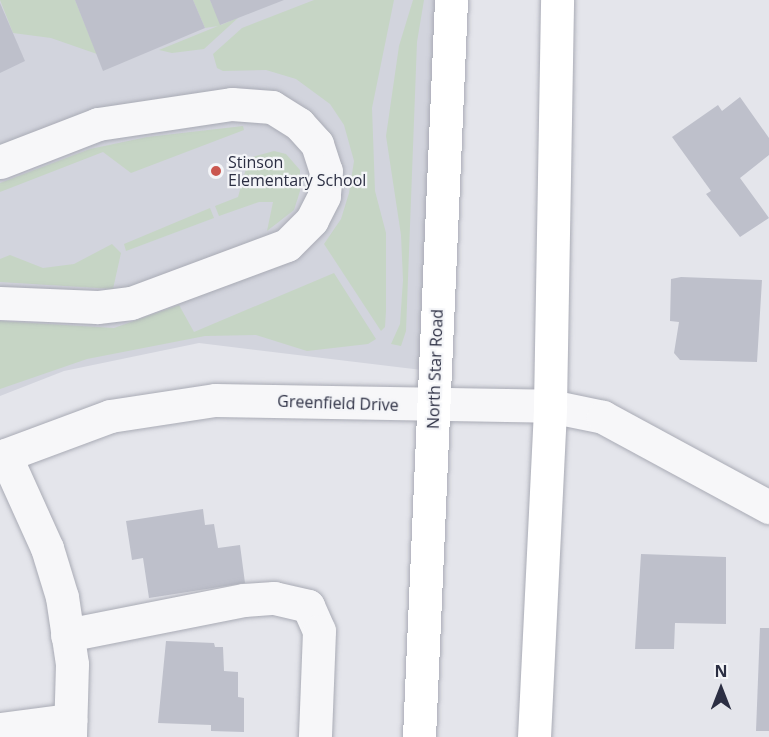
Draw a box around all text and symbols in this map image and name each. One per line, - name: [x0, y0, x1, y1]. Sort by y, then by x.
- place label: Stinson Elementary School: [228, 152, 366, 190]
- marker: Stinson Elementary School: [209, 164, 223, 178]
- street label: North Star Road: [423, 309, 447, 429]
- street label: Greenfield Drive: [277, 391, 399, 415]
- north arrow: [691, 659, 751, 719]
- text: N: [714, 660, 728, 682]

